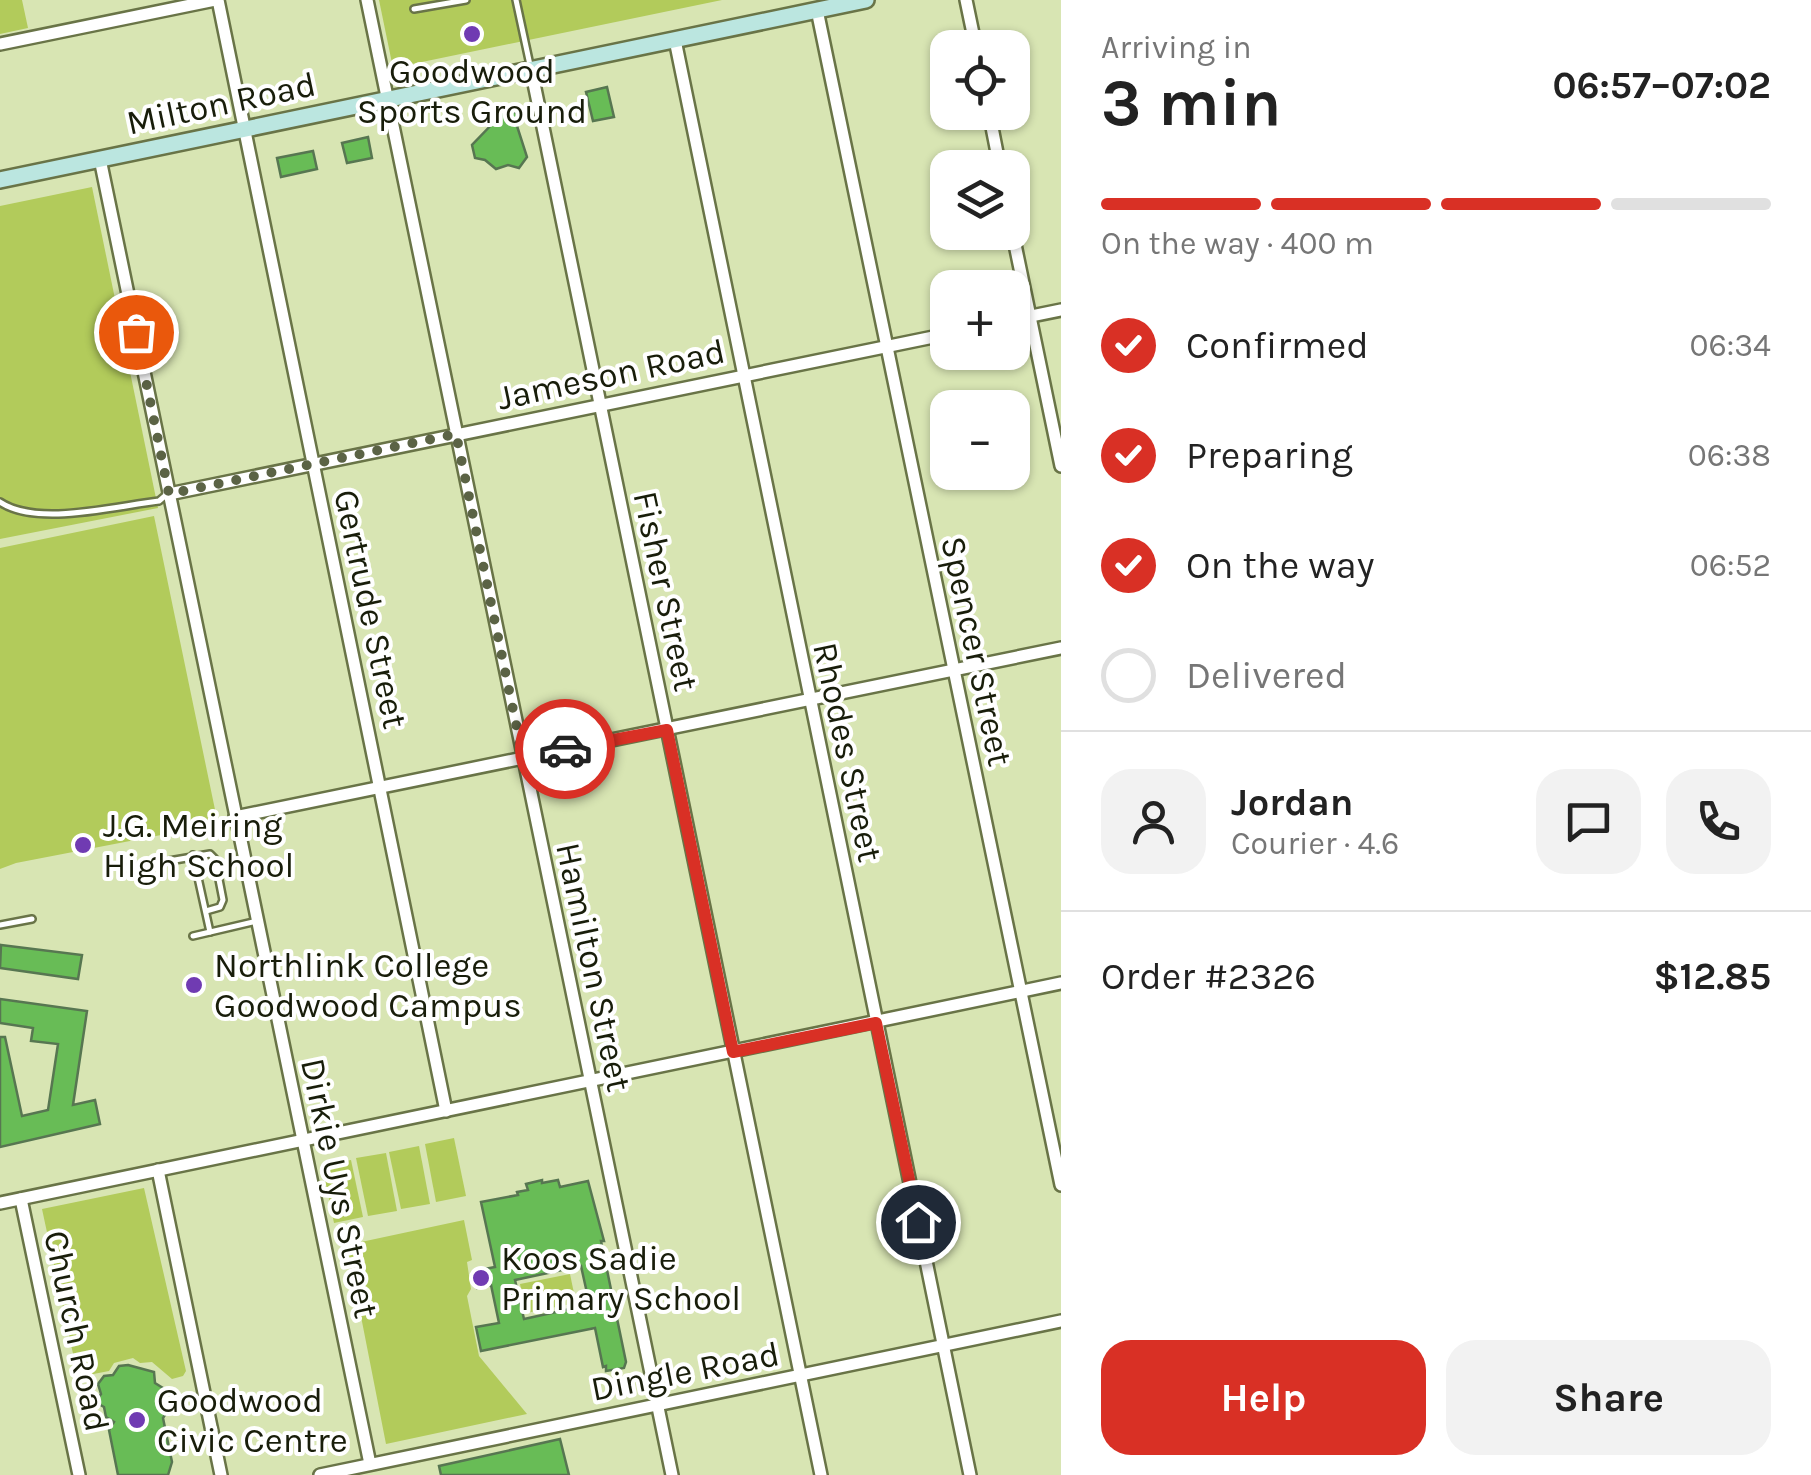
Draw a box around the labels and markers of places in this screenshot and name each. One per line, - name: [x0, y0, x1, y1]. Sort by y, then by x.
- marker: Goodwood Sports Ground: [461, 23, 483, 45]
- place label: Goodwood Sports Ground: [357, 51, 587, 132]
- pin: [94, 290, 179, 375]
- place label: J.G. Meiring High School: [103, 805, 294, 886]
- marker: J.G. Meiring High School: [72, 834, 94, 856]
- place label: Northlink College Goodwood Campus: [214, 945, 522, 1026]
- marker: Northlink College Goodwood Campus: [183, 974, 205, 996]
- pin: [876, 1180, 961, 1265]
- place label: Koos Sadie Primary School: [501, 1238, 741, 1319]
- marker: Koos Sadie Primary School: [470, 1267, 492, 1289]
- place label: Goodwood Civic Centre: [157, 1380, 348, 1461]
- marker: Goodwood Civic Centre: [126, 1409, 148, 1431]

